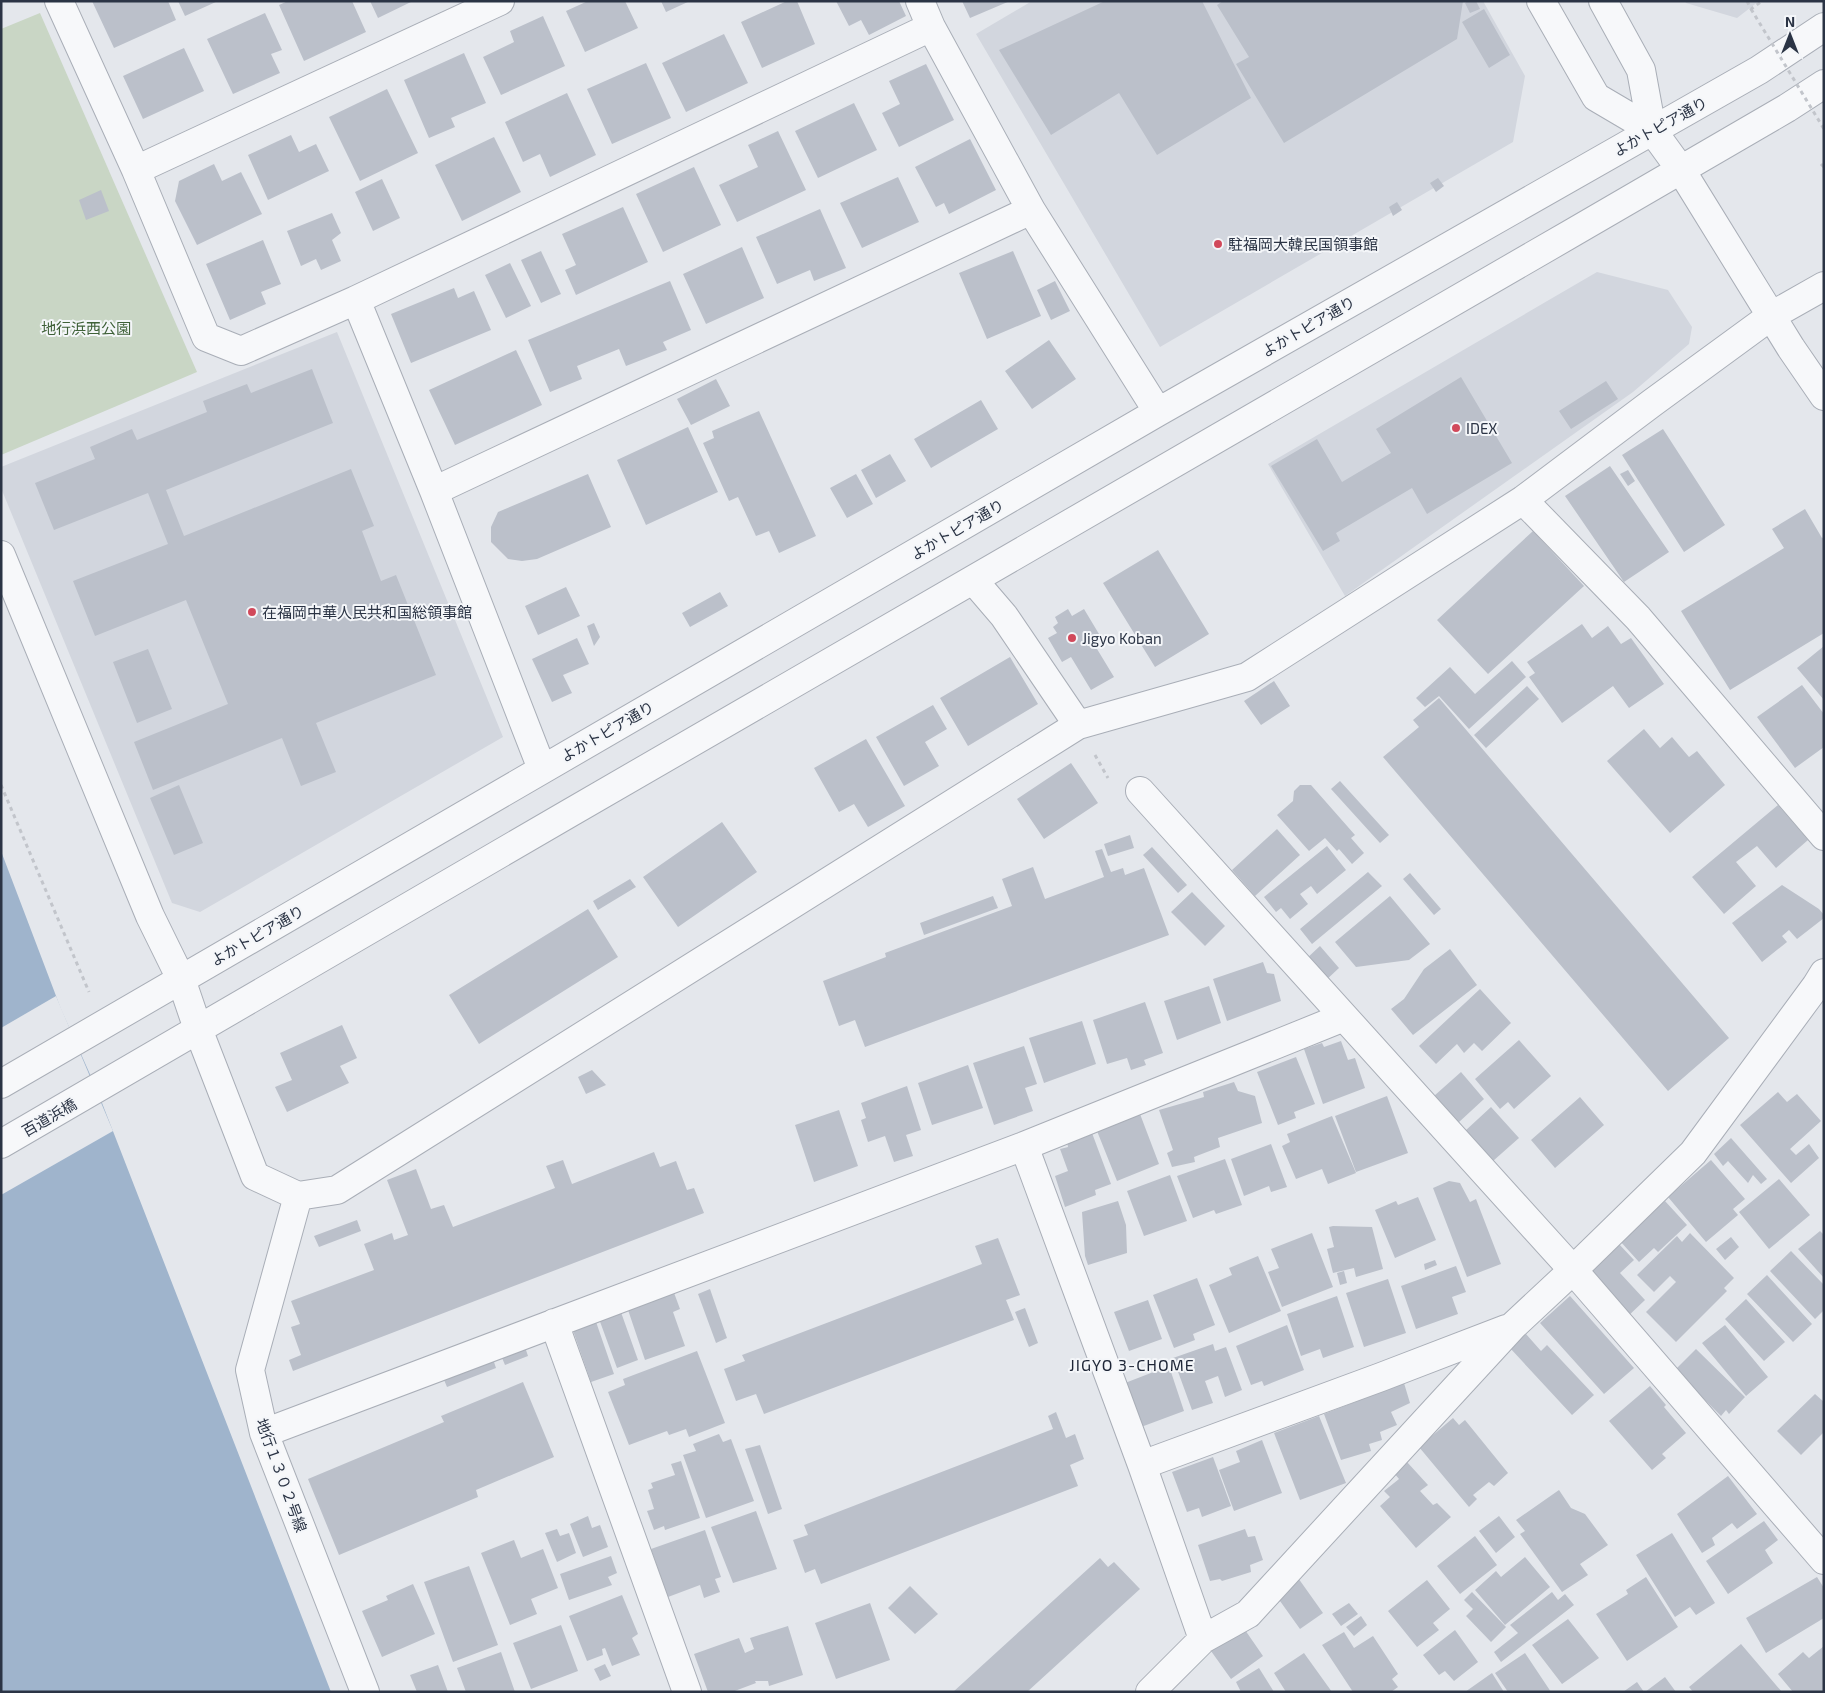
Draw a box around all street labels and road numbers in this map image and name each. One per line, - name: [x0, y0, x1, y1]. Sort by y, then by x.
- street label: よかトピア通り: [1610, 93, 1710, 159]
- street label: よかトピア通り: [1258, 292, 1358, 360]
- street label: よかトピア通り: [907, 495, 1007, 563]
- street label: よかトピア通り: [557, 697, 657, 765]
- street label: よかトピア通り: [207, 901, 307, 969]
- street label: 百道浜橋: [19, 1094, 79, 1140]
- street label: 地行１３０２号線: [253, 1416, 311, 1534]

